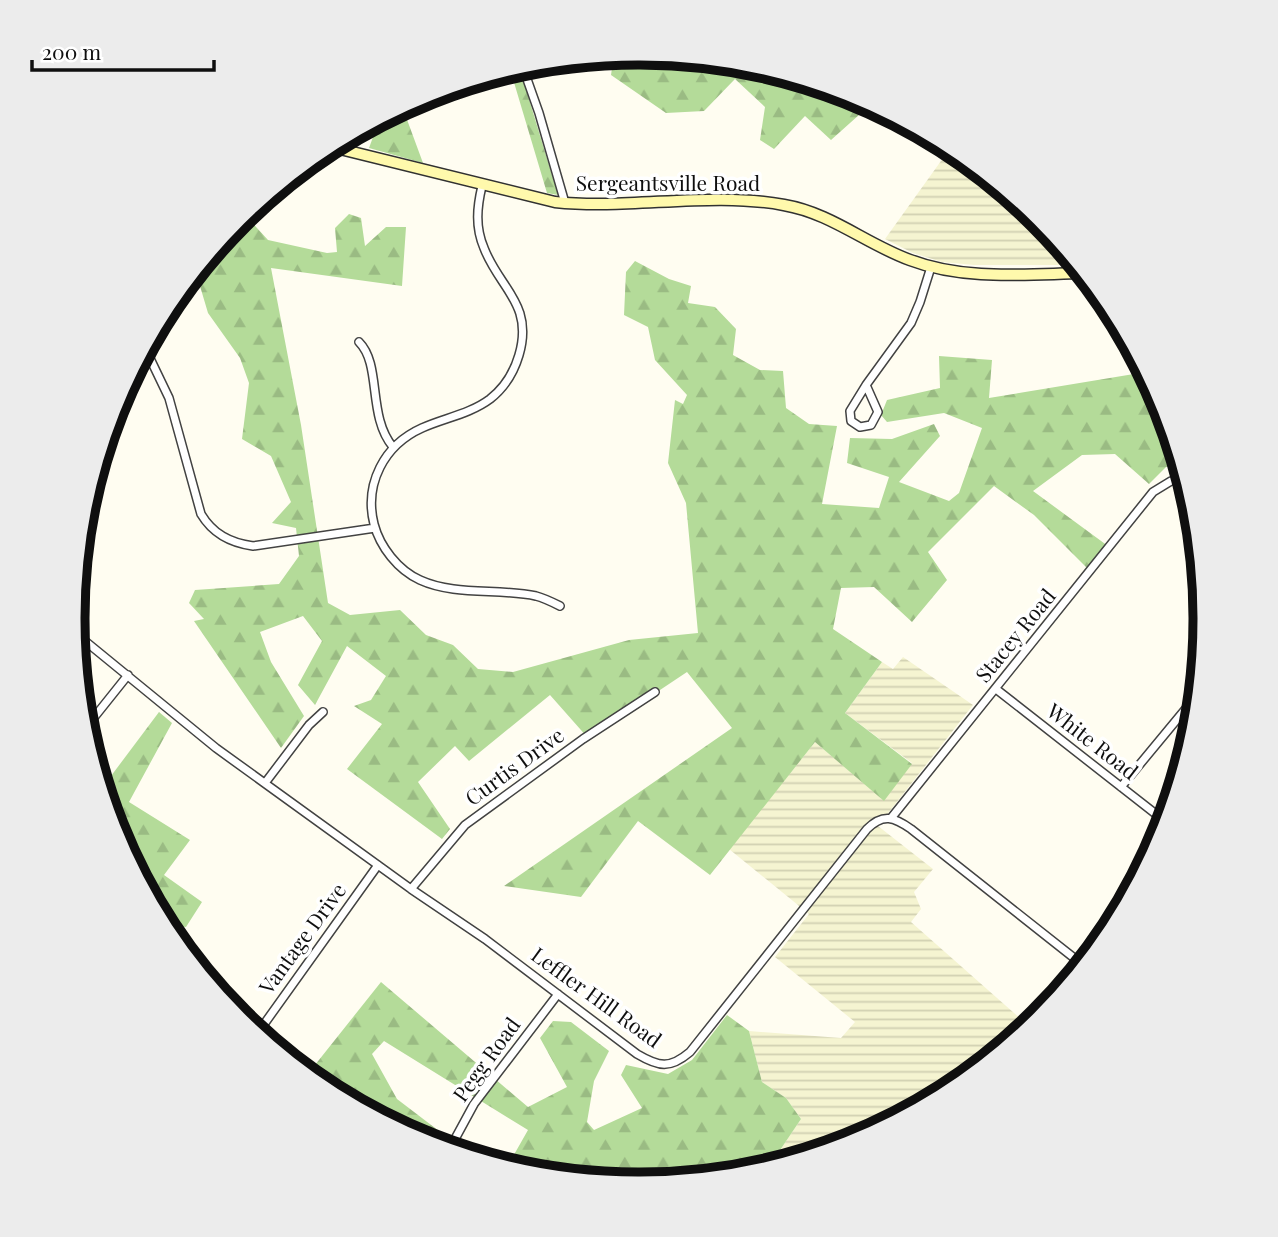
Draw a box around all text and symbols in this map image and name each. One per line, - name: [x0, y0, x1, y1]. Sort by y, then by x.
- scale bar: [32, 28, 214, 72]
- text: 200 m: [42, 37, 101, 65]
- street label: Sergeantsville Road: [576, 168, 760, 196]
- street label: Stacey Road: [968, 582, 1061, 687]
- street label: White Road: [1041, 695, 1145, 785]
- street label: Curtis Drive: [459, 720, 569, 811]
- street label: Vantage Drive: [251, 877, 351, 1000]
- street label: Leffler Hill Road: [527, 940, 668, 1053]
- street label: Pegg Road: [445, 1011, 525, 1107]

